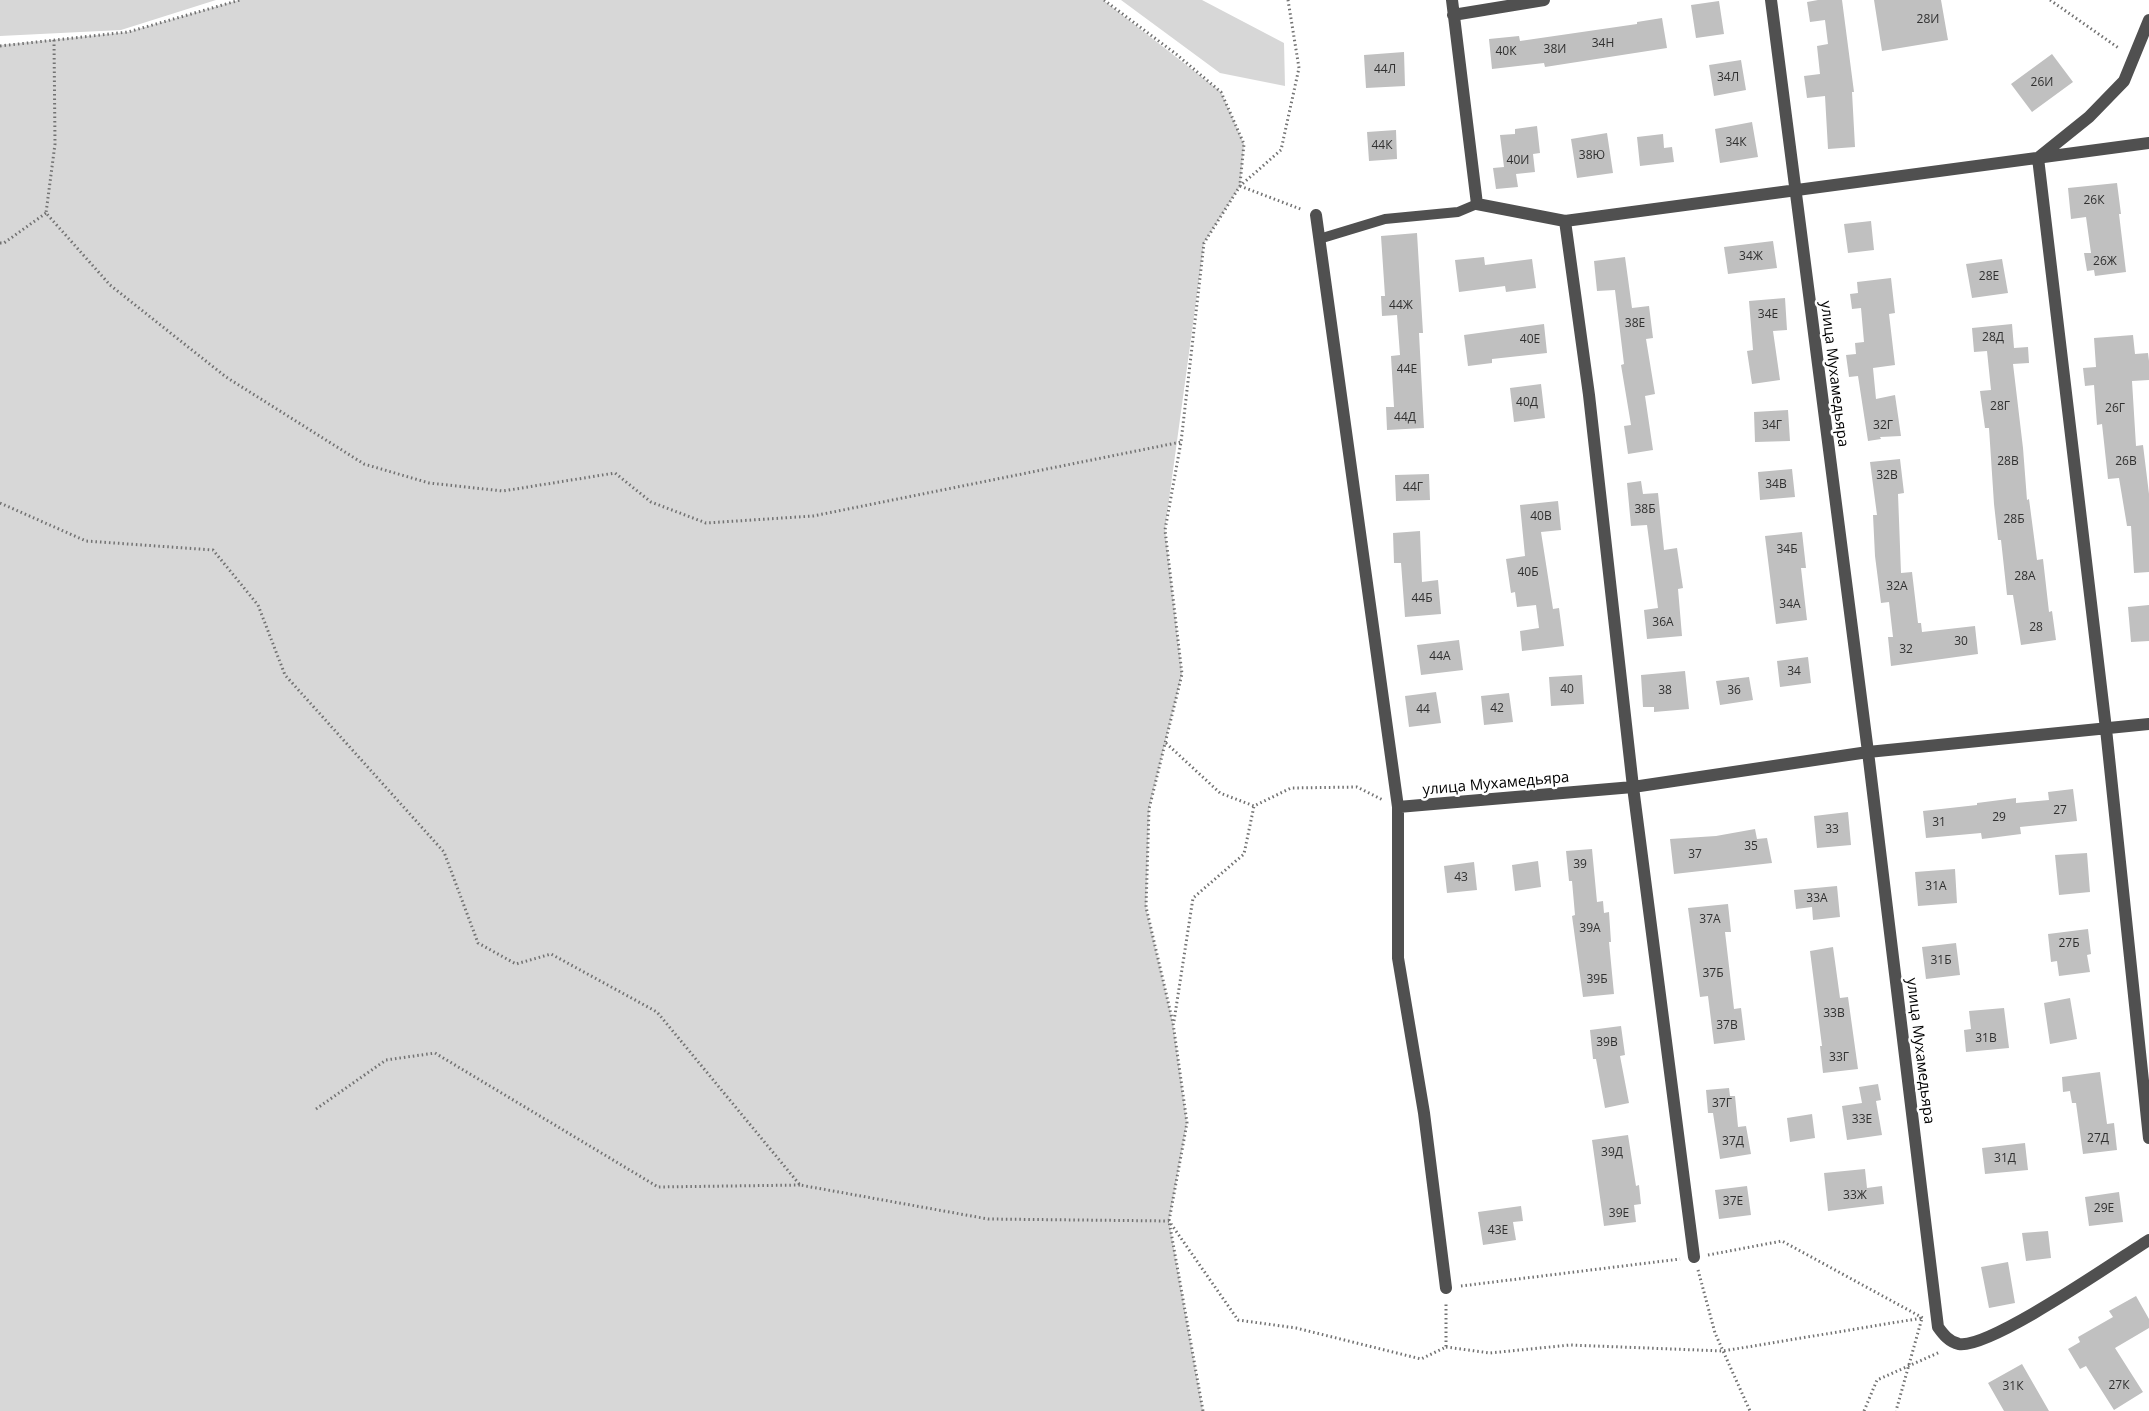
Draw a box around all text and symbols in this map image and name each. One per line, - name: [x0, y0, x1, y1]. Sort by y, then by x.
- house number: 28И: [1917, 13, 1939, 27]
- house number: 34Н: [1592, 37, 1614, 51]
- house number: 38И: [1544, 43, 1566, 57]
- house number: 40К: [1495, 45, 1517, 59]
- house number: 44Л: [1374, 63, 1396, 77]
- house number: 34Л: [1717, 71, 1739, 85]
- house number: 26И: [2031, 76, 2053, 90]
- house number: 34К: [1725, 136, 1747, 150]
- house number: 44К: [1371, 139, 1393, 153]
- house number: 38Ю: [1579, 149, 1605, 163]
- house number: 40И: [1507, 154, 1529, 168]
- house number: 26К: [2083, 194, 2105, 208]
- house number: 34Ж: [1739, 250, 1763, 264]
- house number: 26Ж: [2093, 255, 2117, 269]
- house number: 28Е: [1979, 270, 1999, 284]
- house number: 44Ж: [1389, 299, 1413, 313]
- street label: улица Мухамедьяра: [1816, 300, 1852, 448]
- house number: 34Е: [1758, 308, 1778, 322]
- house number: 38Е: [1625, 317, 1645, 331]
- house number: 28Д: [1982, 331, 2004, 345]
- house number: 40Е: [1520, 333, 1540, 347]
- house number: 44Е: [1397, 363, 1417, 377]
- house number: 40Д: [1516, 396, 1538, 410]
- house number: 28Г: [1990, 400, 2010, 414]
- house number: 26Г: [2105, 402, 2125, 416]
- house number: 44Д: [1394, 411, 1416, 425]
- house number: 34Г: [1762, 419, 1782, 433]
- house number: 32Г: [1873, 419, 1893, 433]
- house number: 28В: [1997, 455, 2019, 469]
- house number: 26В: [2115, 455, 2137, 469]
- house number: 32В: [1876, 469, 1898, 483]
- house number: 34В: [1765, 478, 1787, 492]
- house number: 44Г: [1403, 481, 1423, 495]
- house number: 38Б: [1634, 503, 1656, 517]
- house number: 40В: [1530, 510, 1552, 524]
- house number: 28Б: [2003, 513, 2025, 527]
- house number: 34Б: [1776, 543, 1798, 557]
- house number: 40Б: [1517, 566, 1539, 580]
- house number: 28А: [2014, 570, 2036, 584]
- house number: 32А: [1886, 580, 1908, 594]
- house number: 44Б: [1411, 592, 1433, 606]
- house number: 34А: [1779, 598, 1801, 612]
- house number: 36А: [1652, 616, 1674, 630]
- house number: 28: [2029, 621, 2043, 635]
- house number: 30: [1954, 635, 1968, 649]
- house number: 32: [1899, 643, 1913, 657]
- house number: 44А: [1429, 650, 1451, 664]
- house number: 34: [1787, 665, 1801, 679]
- house number: 40: [1560, 683, 1574, 697]
- house number: 38: [1658, 684, 1672, 698]
- house number: 36: [1727, 684, 1741, 698]
- house number: 42: [1490, 702, 1504, 716]
- house number: 44: [1416, 703, 1430, 717]
- street label: улица Мухамедьяра: [1422, 769, 1570, 799]
- house number: 27: [2053, 804, 2067, 818]
- house number: 29: [1992, 811, 2006, 825]
- house number: 31: [1932, 816, 1946, 830]
- house number: 33: [1825, 823, 1839, 837]
- house number: 35: [1744, 840, 1758, 854]
- house number: 37: [1688, 848, 1702, 862]
- house number: 39: [1573, 858, 1587, 872]
- house number: 43: [1454, 871, 1468, 885]
- house number: 31А: [1925, 880, 1947, 894]
- house number: 33А: [1806, 892, 1828, 906]
- house number: 37А: [1699, 913, 1721, 927]
- house number: 39А: [1579, 922, 1601, 936]
- house number: 27Б: [2058, 937, 2080, 951]
- house number: 31Б: [1930, 954, 1952, 968]
- house number: 37Б: [1702, 967, 1724, 981]
- house number: 39Б: [1586, 973, 1608, 987]
- street label: улица Мухамедьяра: [1902, 977, 1938, 1125]
- house number: 33В: [1823, 1007, 1845, 1021]
- house number: 37В: [1716, 1019, 1738, 1033]
- house number: 31В: [1975, 1032, 1997, 1046]
- house number: 39В: [1596, 1036, 1618, 1050]
- house number: 33Г: [1829, 1051, 1849, 1065]
- house number: 37Г: [1712, 1097, 1732, 1111]
- house number: 33Е: [1852, 1113, 1872, 1127]
- house number: 27Д: [2087, 1132, 2109, 1146]
- house number: 37Д: [1722, 1135, 1744, 1149]
- house number: 39Д: [1601, 1146, 1623, 1160]
- house number: 31Д: [1994, 1152, 2016, 1166]
- house number: 33Ж: [1843, 1189, 1867, 1203]
- house number: 37Е: [1723, 1195, 1743, 1209]
- house number: 29Е: [2094, 1202, 2114, 1216]
- house number: 39Е: [1609, 1207, 1629, 1221]
- house number: 43Е: [1488, 1224, 1508, 1238]
- house number: 27К: [2108, 1379, 2130, 1393]
- house number: 31К: [2002, 1380, 2024, 1394]

